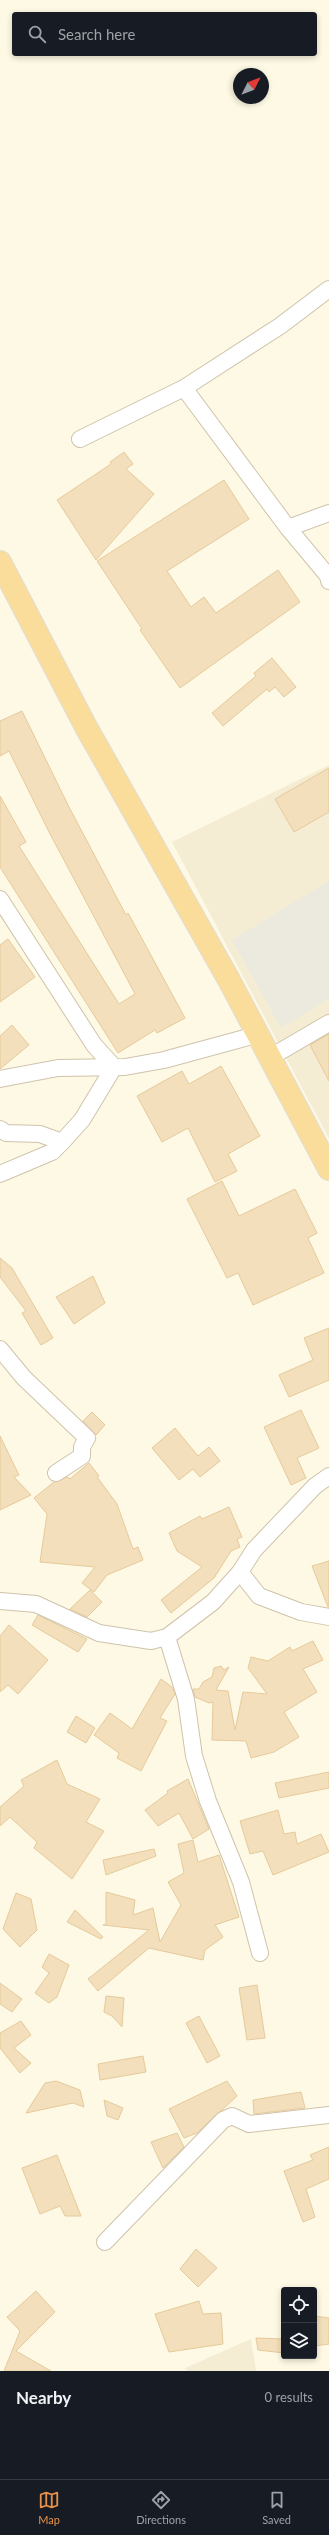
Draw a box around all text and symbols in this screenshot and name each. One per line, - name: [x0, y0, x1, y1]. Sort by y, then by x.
- search box: [12, 12, 317, 56]
- icon: search: [26, 23, 48, 45]
- text: Search here: [58, 25, 135, 43]
- north arrow: [233, 68, 269, 104]
- map controls: [281, 2287, 317, 2359]
- button: locate: [281, 2287, 317, 2323]
- button: layers: [281, 2323, 317, 2359]
- text: Nearby: [16, 2387, 71, 2408]
- text: 0 results: [265, 2389, 313, 2405]
- tab: Map: [38, 2489, 60, 2526]
- tab: Directions: [136, 2489, 186, 2526]
- tab: Saved: [262, 2489, 291, 2526]

